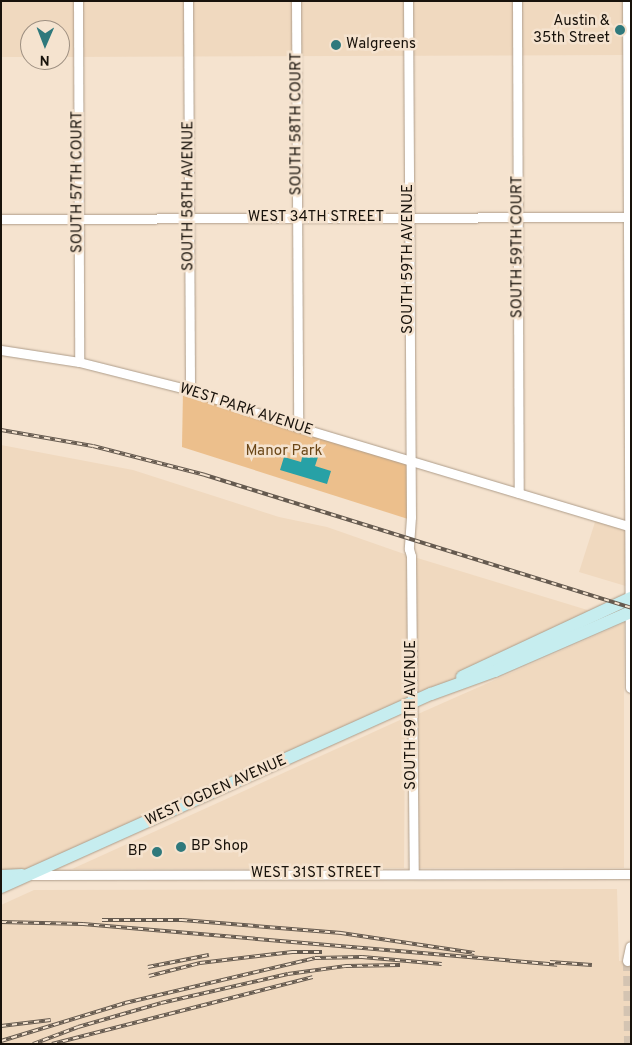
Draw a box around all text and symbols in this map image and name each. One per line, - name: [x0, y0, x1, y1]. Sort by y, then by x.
- place label: Austin & 35th Street: [533, 12, 610, 47]
- north arrow: [20, 20, 70, 70]
- marker: Austin & 35th Street: [614, 24, 626, 36]
- place label: Walgreens: [346, 36, 416, 54]
- marker: Walgreens: [330, 39, 342, 51]
- text: N: [40, 51, 50, 68]
- street label: SOUTH 58TH COURT: [288, 53, 306, 195]
- street label: SOUTH 57TH COURT: [69, 111, 87, 253]
- street label: SOUTH 58TH AVENUE: [180, 121, 198, 271]
- street label: SOUTH 59TH COURT: [509, 176, 527, 318]
- street label: SOUTH 59TH AVENUE: [400, 184, 418, 334]
- street label: WEST 34TH STREET: [248, 209, 384, 227]
- street label: WEST PARK AVENUE: [176, 380, 316, 440]
- park label: Manor Park: [246, 443, 322, 461]
- street label: SOUTH 59TH AVENUE: [403, 640, 421, 790]
- street label: WEST OGDEN AVENUE: [142, 751, 290, 831]
- place label: BP Shop: [191, 838, 248, 856]
- marker: BP Shop: [175, 841, 187, 853]
- place label: BP: [128, 843, 147, 861]
- marker: BP: [151, 846, 163, 858]
- street label: WEST 31ST STREET: [250, 865, 382, 883]

